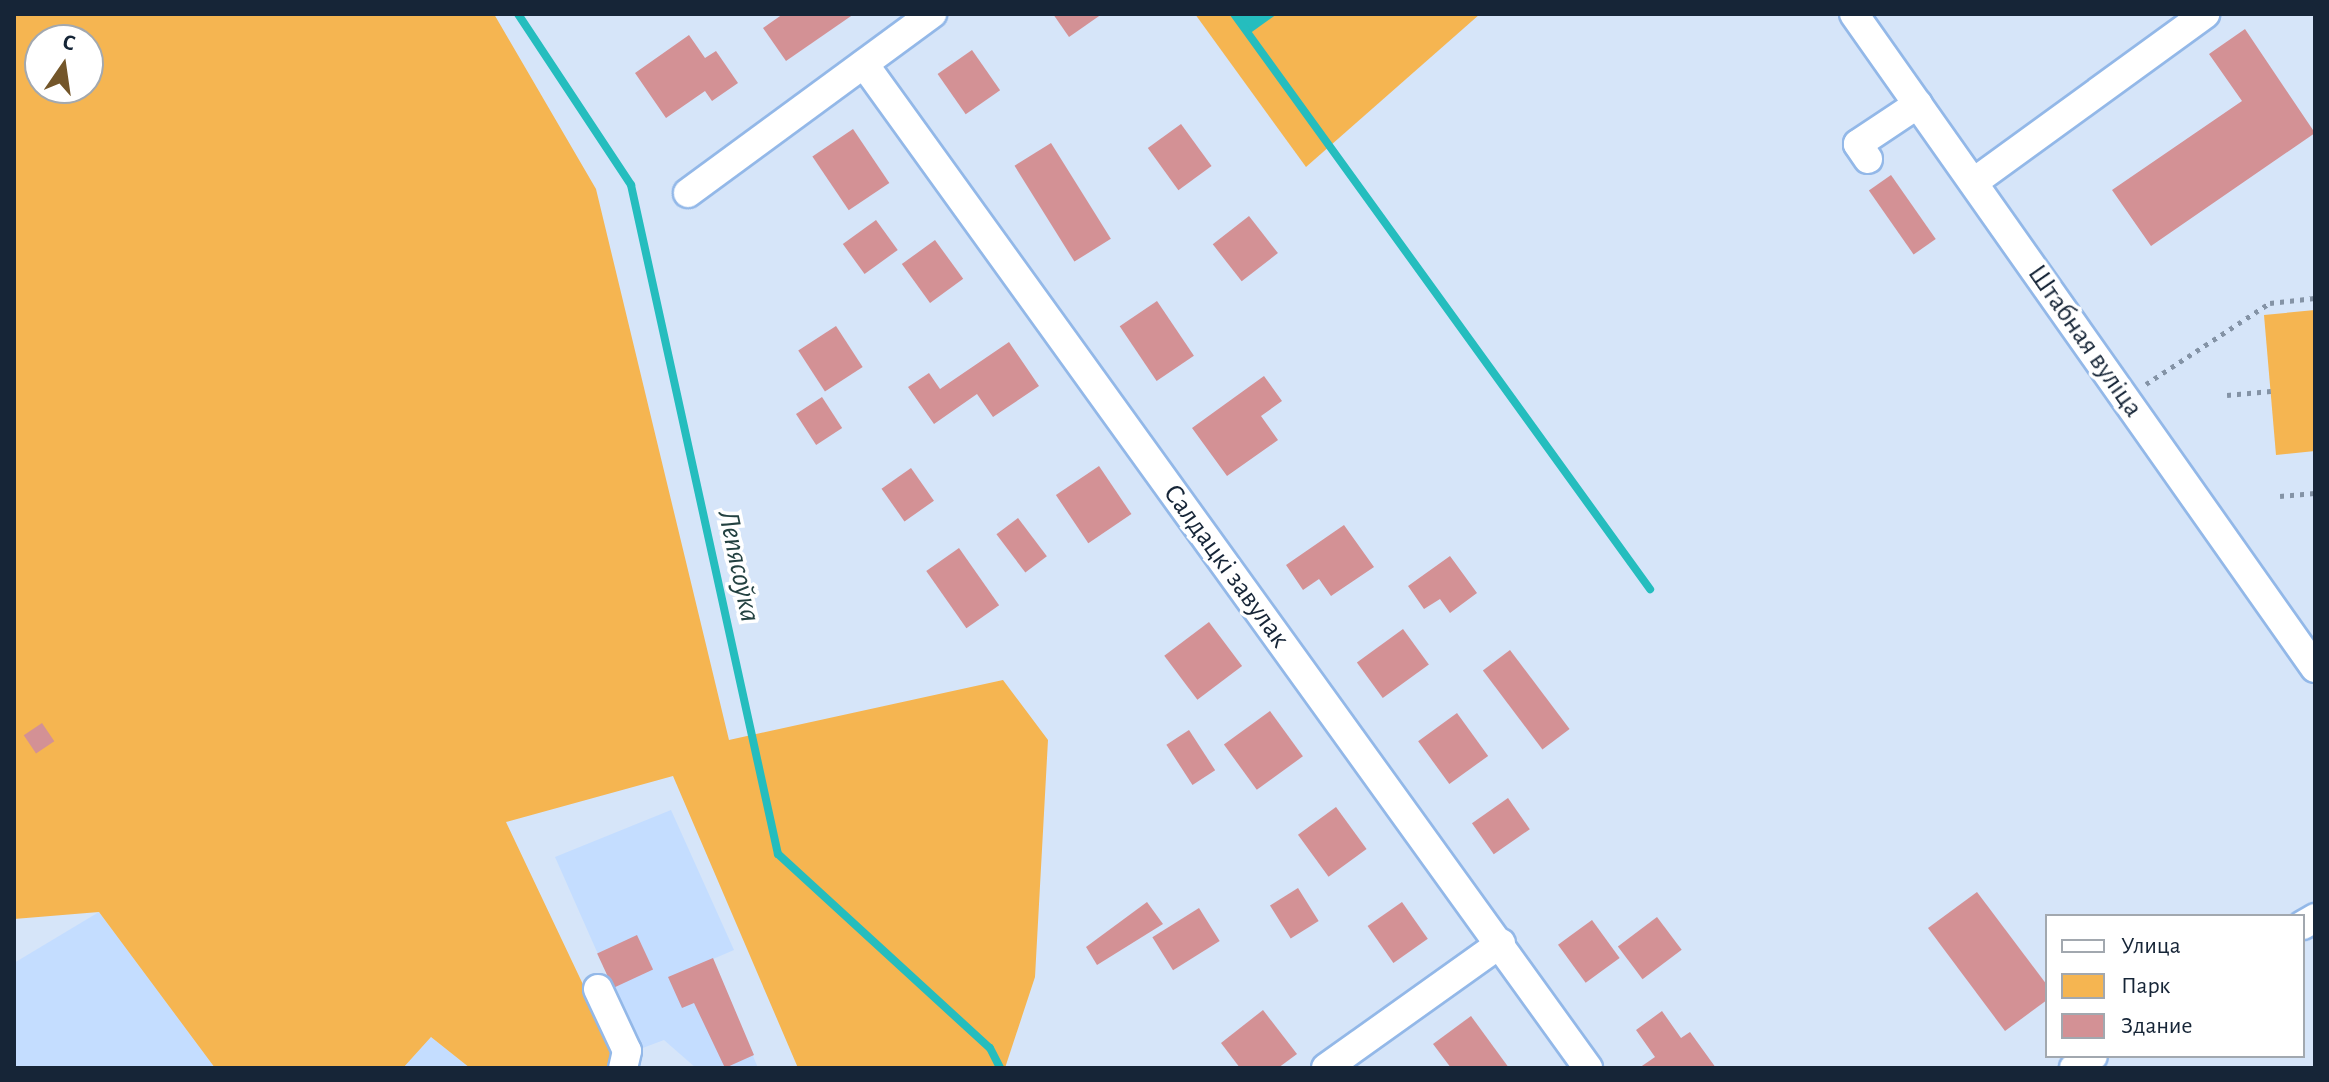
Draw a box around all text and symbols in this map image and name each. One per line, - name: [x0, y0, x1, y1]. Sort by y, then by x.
- north arrow: [24, 24, 104, 104]
- text: С: [61, 30, 77, 55]
- street label: Штабная вуліца: [2020, 258, 2150, 424]
- street label: Салдацкі завулак: [1155, 478, 1297, 654]
- water label: Лепясоўка: [710, 507, 768, 625]
- legend: [2045, 914, 2305, 1058]
- text: Улица: [2121, 934, 2181, 958]
- text: Парк: [2121, 974, 2170, 998]
- text: Здание: [2121, 1014, 2192, 1038]

